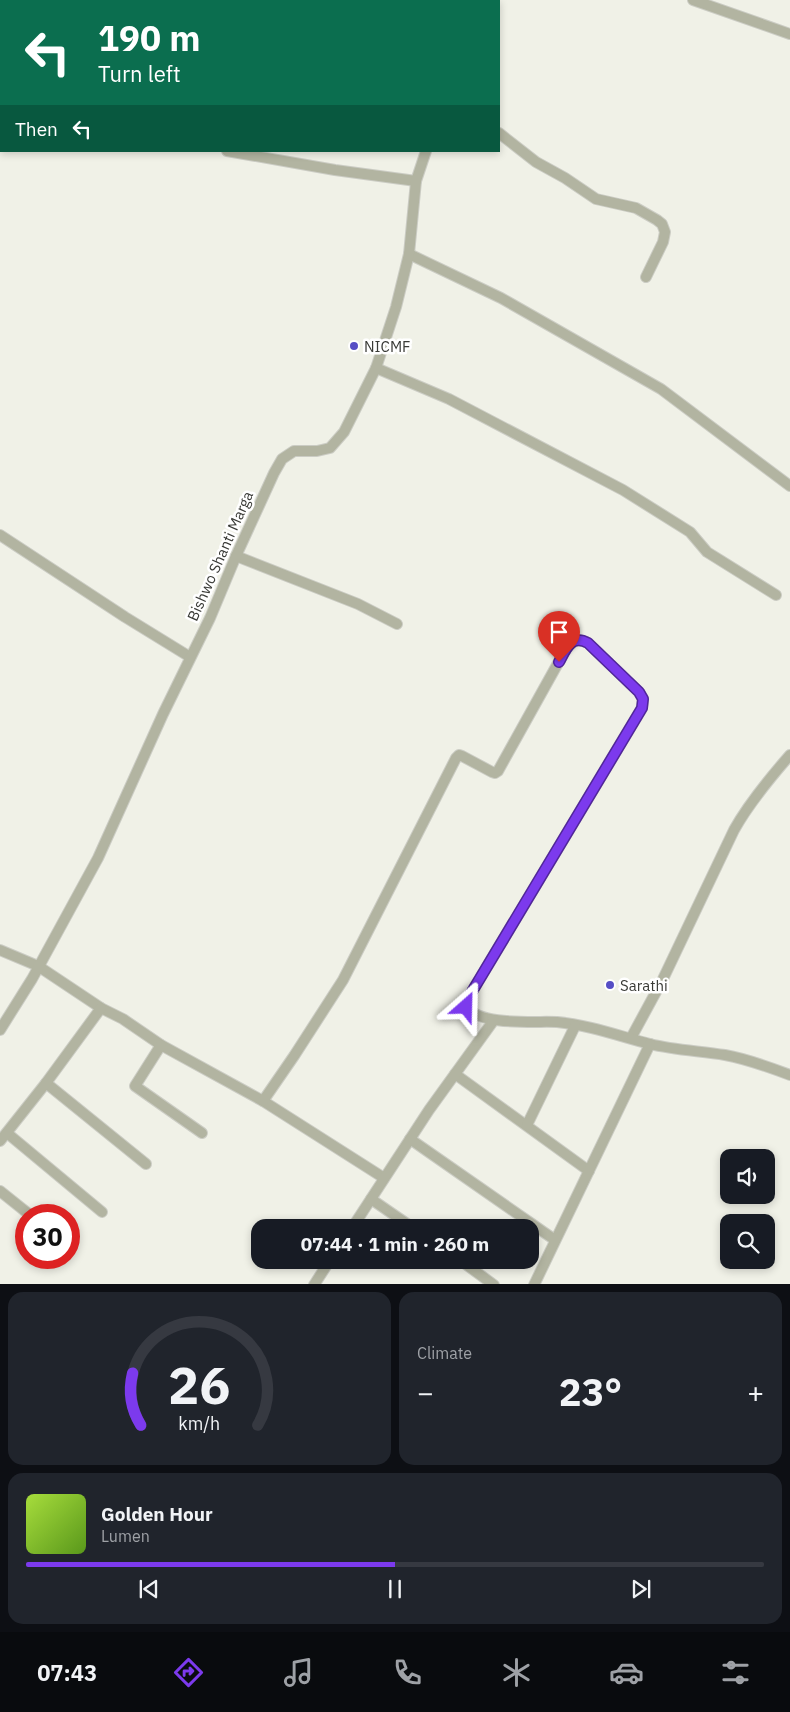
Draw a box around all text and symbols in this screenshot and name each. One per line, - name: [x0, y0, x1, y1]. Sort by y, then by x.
- text: 190 m: [98, 15, 201, 61]
- icon: left: [15, 20, 80, 85]
- text: Turn left: [98, 59, 181, 88]
- icon: left: [68, 115, 96, 143]
- text: Then: [15, 117, 58, 141]
- place label: NICMF: [364, 337, 411, 356]
- marker: NICMF: [348, 340, 360, 352]
- street label: Bishwo Shanti Marga: [183, 488, 257, 624]
- pin: [538, 611, 580, 662]
- icon: arrive: [545, 618, 573, 646]
- place label: Sarathi: [620, 976, 668, 995]
- marker: Sarathi: [604, 979, 616, 991]
- position arrow: [439, 980, 491, 1032]
- map controls: [720, 1149, 775, 1269]
- button: sound: [720, 1149, 775, 1204]
- speed limit sign: 30: [15, 1204, 80, 1269]
- button: search: [720, 1214, 775, 1269]
- text: 07:44 · 1 min · 260 m: [301, 1232, 489, 1256]
- text: Climate: [417, 1343, 472, 1363]
- text: 26: [168, 1351, 231, 1418]
- text: 23°: [559, 1367, 622, 1416]
- text: −: [417, 1374, 434, 1411]
- text: +: [747, 1374, 764, 1411]
- text: km/h: [179, 1412, 221, 1435]
- text: Golden Hour: [101, 1502, 213, 1526]
- text: Lumen: [101, 1526, 150, 1546]
- icon: previous: [135, 1575, 163, 1603]
- icon: pause: [381, 1575, 409, 1603]
- icon: next: [627, 1575, 655, 1603]
- icon: directions: [171, 1655, 206, 1690]
- icon: music: [281, 1655, 316, 1690]
- icon: phone: [390, 1655, 425, 1690]
- icon: climate: [499, 1655, 534, 1690]
- icon: car: [609, 1655, 644, 1690]
- icon: filters: [718, 1655, 753, 1690]
- text: 07:43: [37, 1658, 97, 1687]

